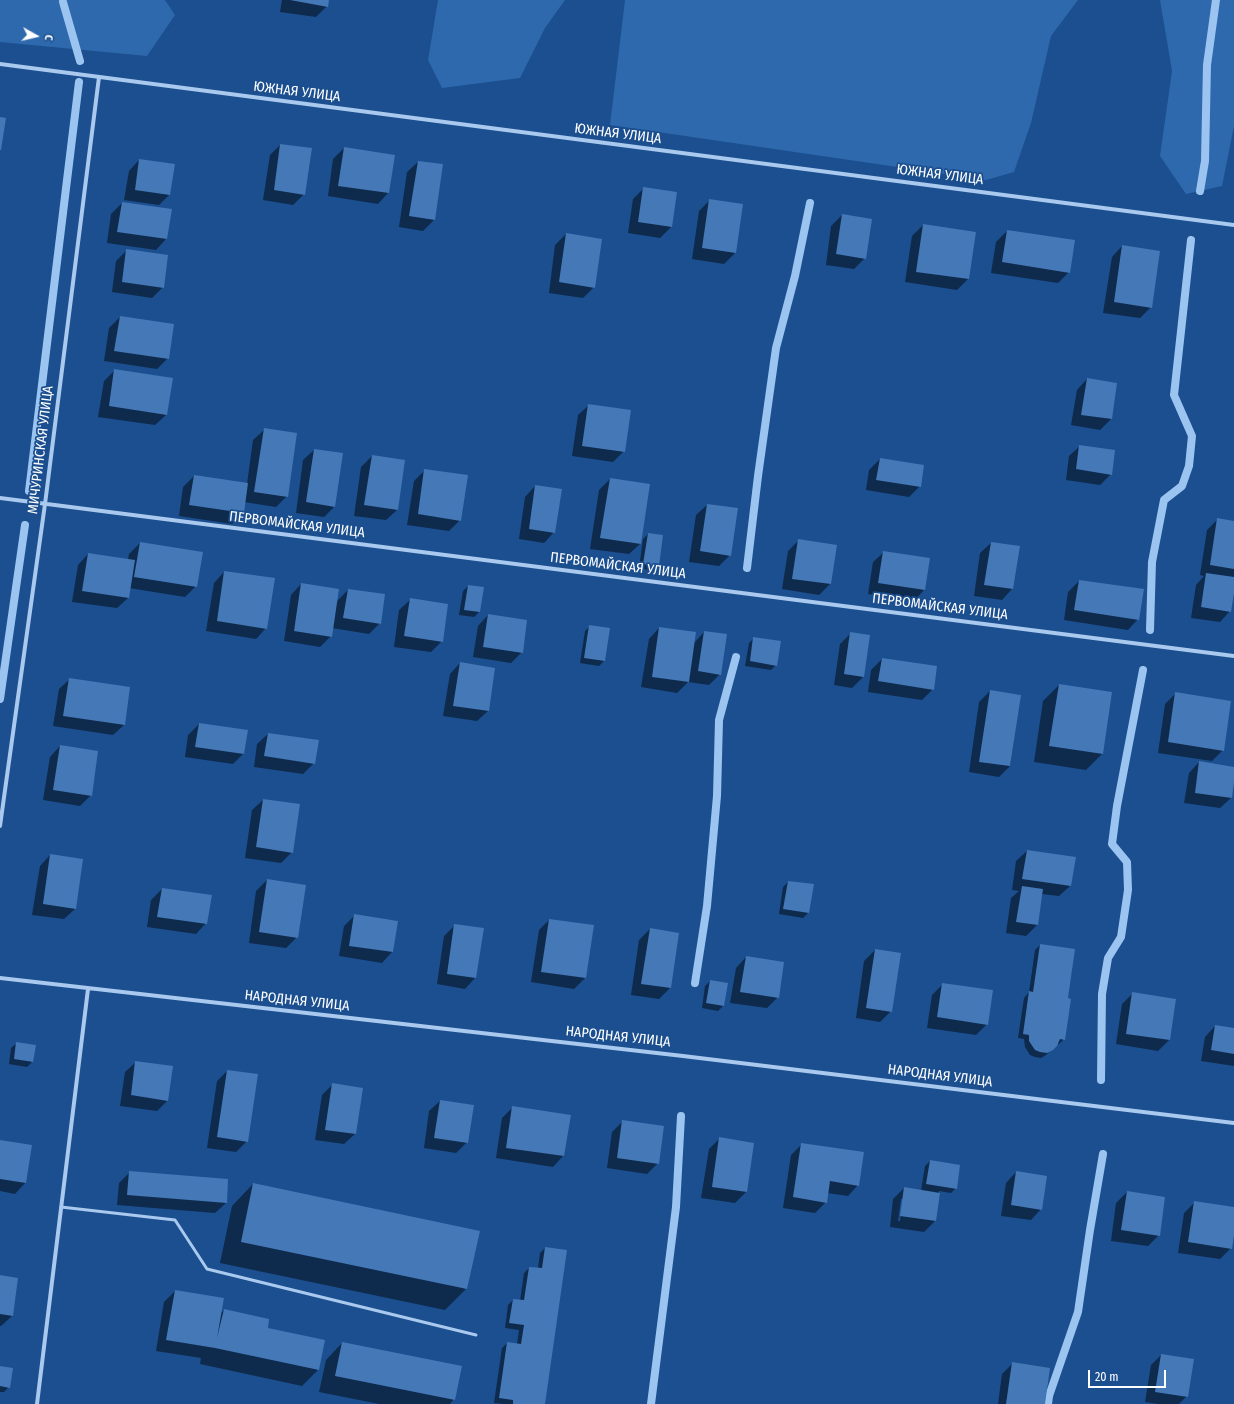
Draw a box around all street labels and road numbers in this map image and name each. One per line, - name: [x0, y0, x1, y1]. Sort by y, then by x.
- street label: ЮЖНАЯ УЛИЦА: [253, 78, 341, 106]
- street label: ЮЖНАЯ УЛИЦА: [574, 120, 662, 148]
- street label: ЮЖНАЯ УЛИЦА: [896, 161, 984, 189]
- street label: МИЧУРИНСКАЯ УЛИЦА: [25, 385, 57, 515]
- street label: ПЕРВОМАЙСКАЯ УЛИЦА: [228, 508, 366, 542]
- street label: ПЕРВОМАЙСКАЯ УЛИЦА: [549, 549, 687, 583]
- street label: ПЕРВОМАЙСКАЯ УЛИЦА: [871, 590, 1009, 624]
- street label: НАРОДНАЯ УЛИЦА: [244, 987, 350, 1015]
- street label: НАРОДНАЯ УЛИЦА: [565, 1023, 671, 1051]
- street label: НАРОДНАЯ УЛИЦА: [887, 1061, 993, 1091]

